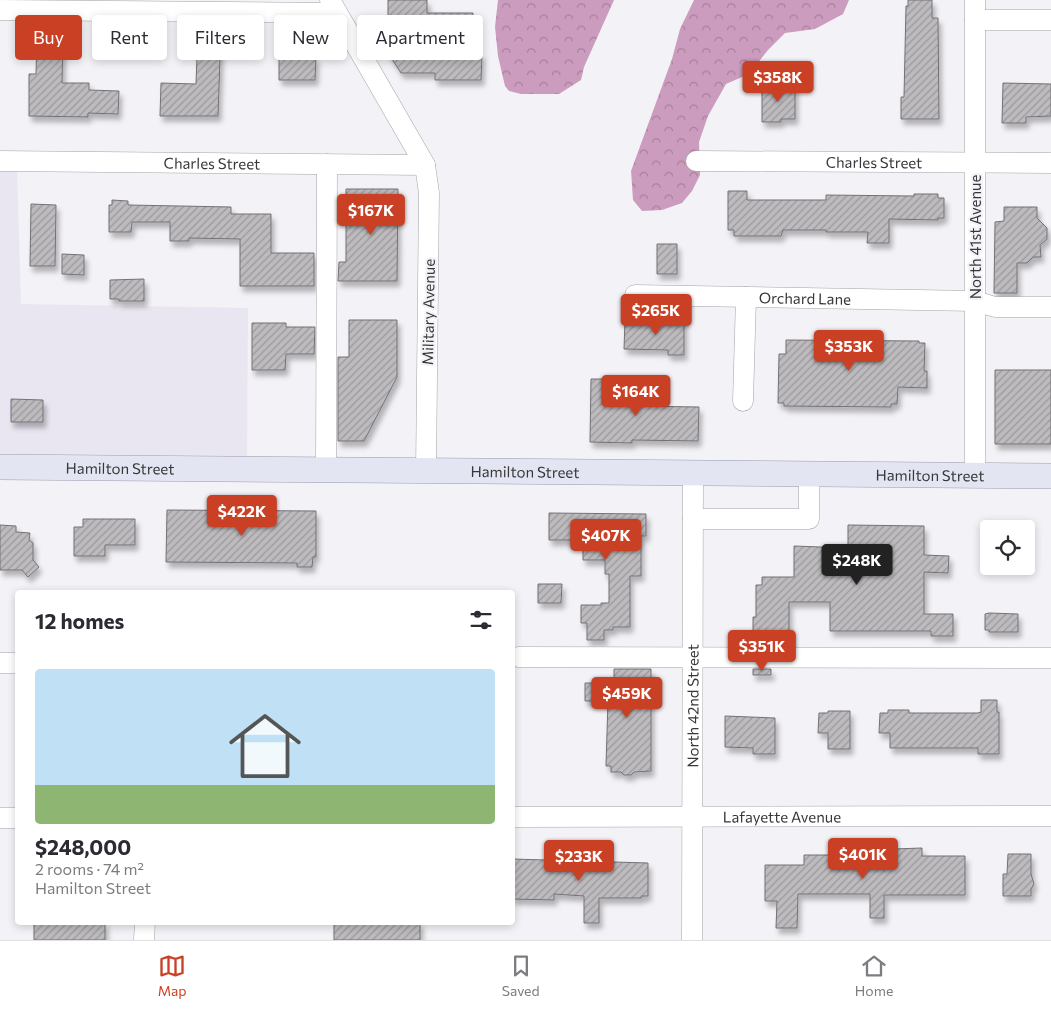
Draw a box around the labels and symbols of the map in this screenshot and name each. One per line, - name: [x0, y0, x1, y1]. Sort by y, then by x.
- pin: $358K: [743, 61, 813, 103]
- street label: Charles Street: [826, 153, 922, 171]
- street label: Charles Street: [164, 154, 260, 172]
- street label: North 41st Avenue: [966, 175, 984, 299]
- pin: $167K: [336, 194, 406, 236]
- street label: Military Avenue: [418, 259, 438, 365]
- street label: Orchard Lane: [759, 288, 851, 308]
- pin: $265K: [621, 294, 691, 336]
- pin: $353K: [814, 330, 884, 372]
- pin: $164K: [601, 374, 671, 417]
- street label: Hamilton Street: [66, 459, 174, 477]
- street label: Hamilton Street: [470, 462, 579, 481]
- street label: Hamilton Street: [875, 465, 984, 484]
- pin: $422K: [207, 494, 277, 537]
- pin: $407K: [571, 518, 641, 561]
- pin: $248K: [822, 544, 892, 586]
- pin: $351K: [727, 630, 797, 672]
- street label: North 42nd Street: [683, 644, 702, 768]
- pin: $459K: [592, 676, 662, 719]
- street label: Lafayette Avenue: [723, 807, 841, 826]
- pin: $401K: [828, 838, 898, 880]
- pin: $233K: [544, 840, 614, 882]

